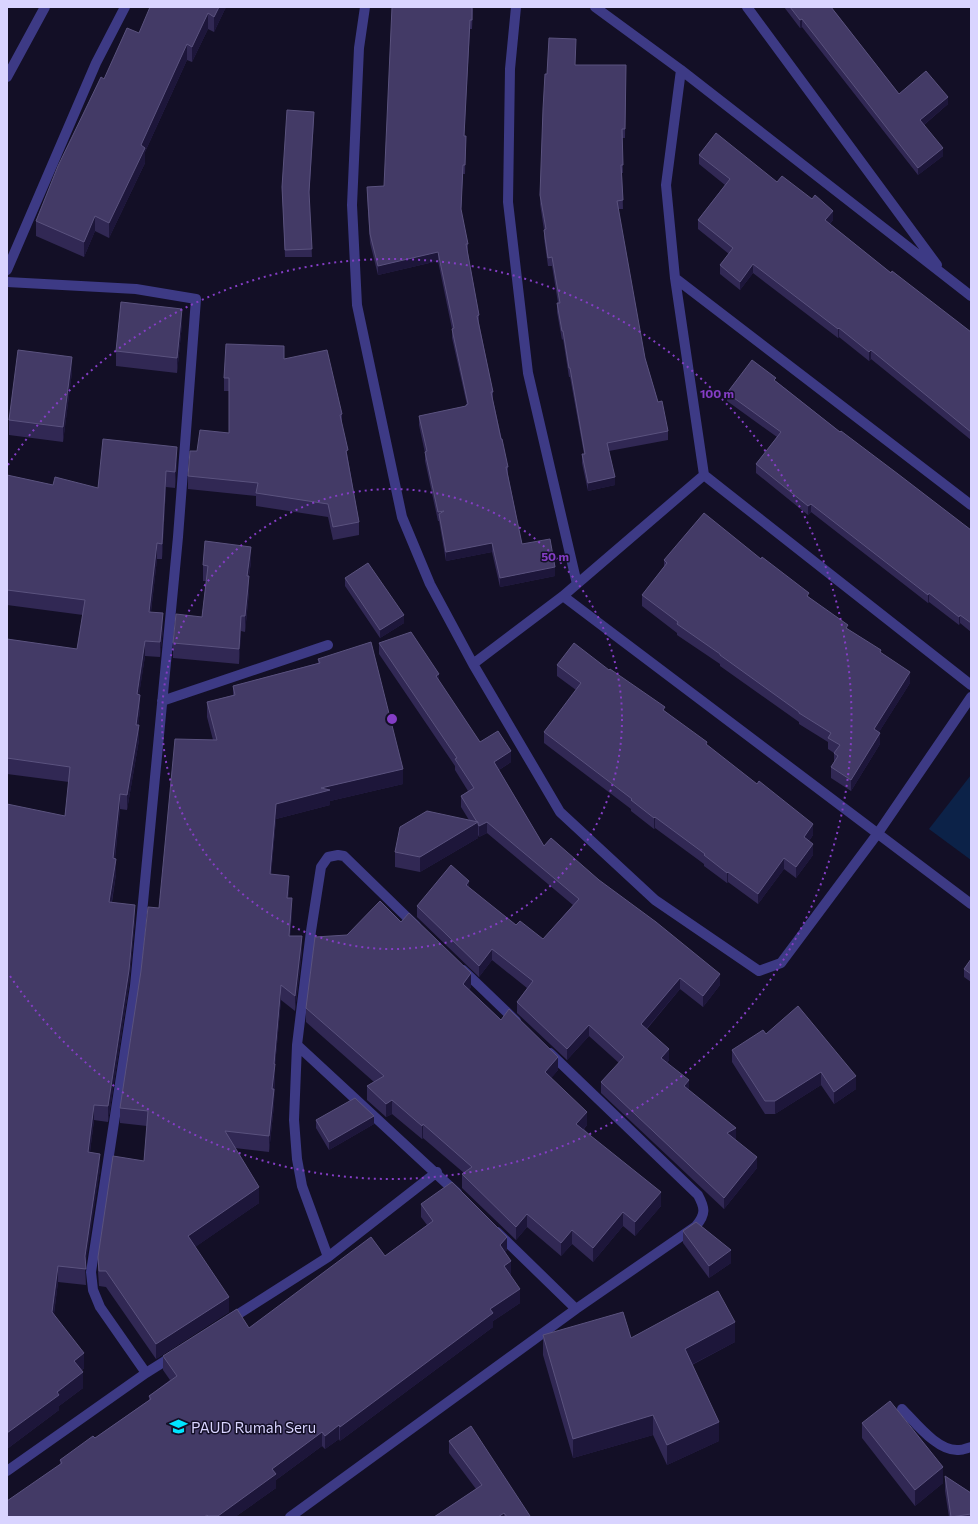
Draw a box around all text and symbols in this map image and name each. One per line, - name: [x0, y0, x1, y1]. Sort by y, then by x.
- text: 100 m: [700, 386, 734, 400]
- text: 50 m: [541, 549, 569, 563]
- centre of rings: [385, 712, 399, 726]
- school or university icon: PAUD Rumah Seru: [168, 1417, 188, 1437]
- place label: PAUD Rumah Seru: [191, 1418, 316, 1436]

